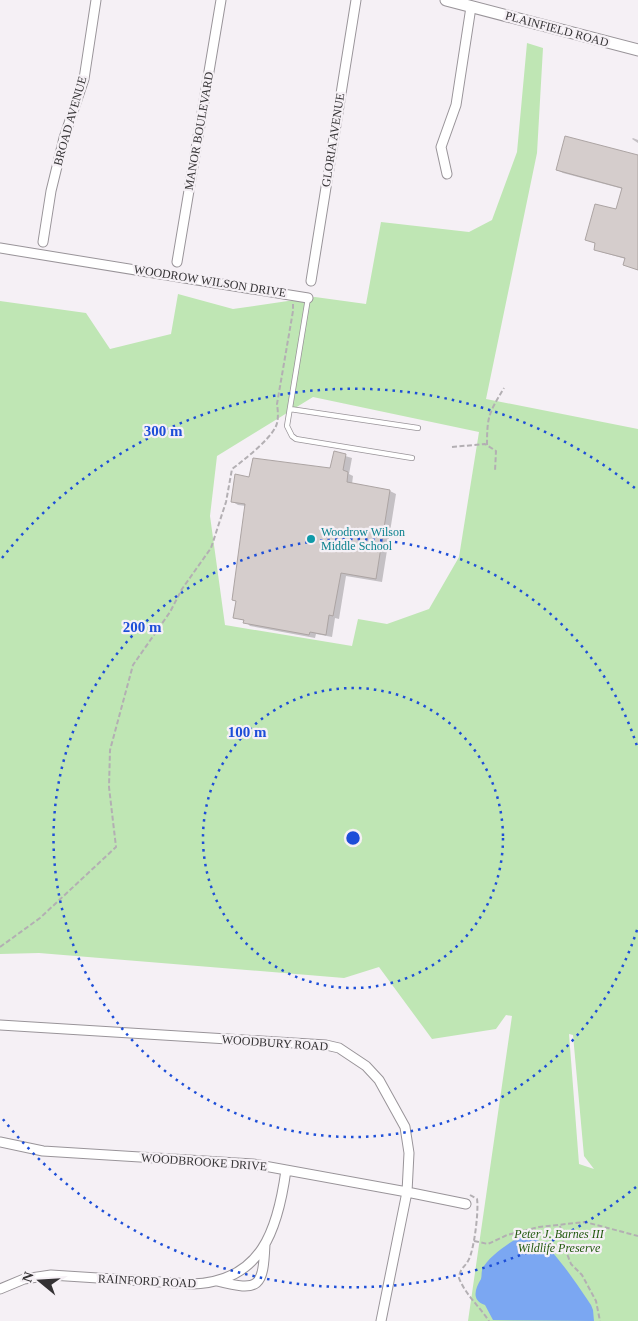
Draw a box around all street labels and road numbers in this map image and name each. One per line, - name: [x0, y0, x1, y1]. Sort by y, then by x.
- street label: PLAINFIELD ROAD: [504, 8, 610, 50]
- street label: MANOR BOULEVARD: [182, 70, 216, 191]
- street label: BROAD AVENUE: [51, 75, 89, 167]
- street label: GLORIA AVENUE: [319, 92, 347, 188]
- street label: WOODROW WILSON DRIVE: [133, 262, 287, 300]
- street label: WOODBURY ROAD: [221, 1032, 329, 1054]
- street label: WOODBROOKE DRIVE: [141, 1151, 267, 1173]
- street label: RAINFORD ROAD: [98, 1271, 197, 1291]

